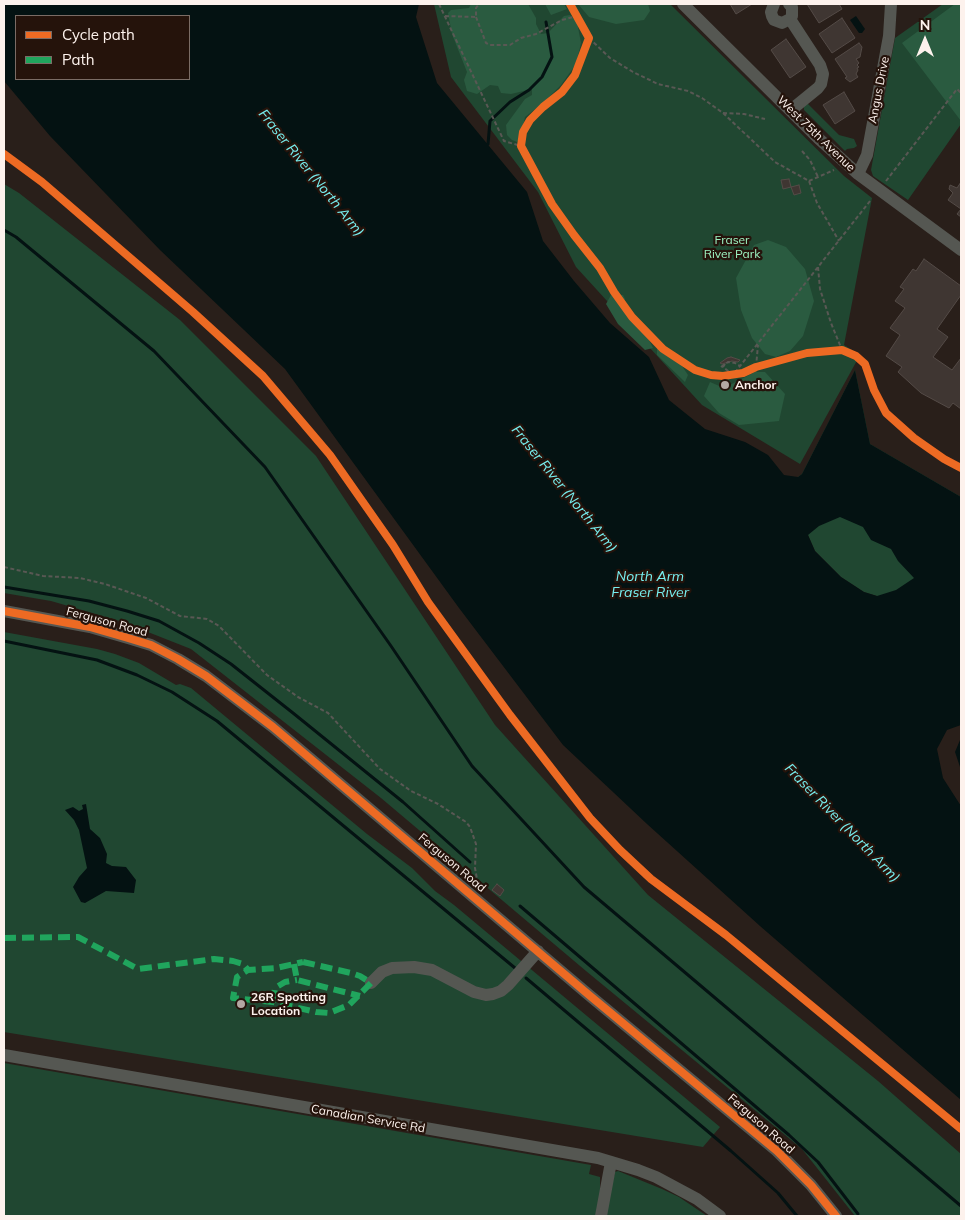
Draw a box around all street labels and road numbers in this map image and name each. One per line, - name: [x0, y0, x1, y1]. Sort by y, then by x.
- street label: Angus Drive: [865, 55, 893, 125]
- street label: West 75th Avenue: [774, 93, 858, 175]
- street label: Ferguson Road: [65, 604, 149, 640]
- street label: Ferguson Road: [415, 831, 489, 895]
- street label: Ferguson Road: [725, 1091, 797, 1157]
- street label: Canadian Service Rd: [310, 1102, 426, 1136]

